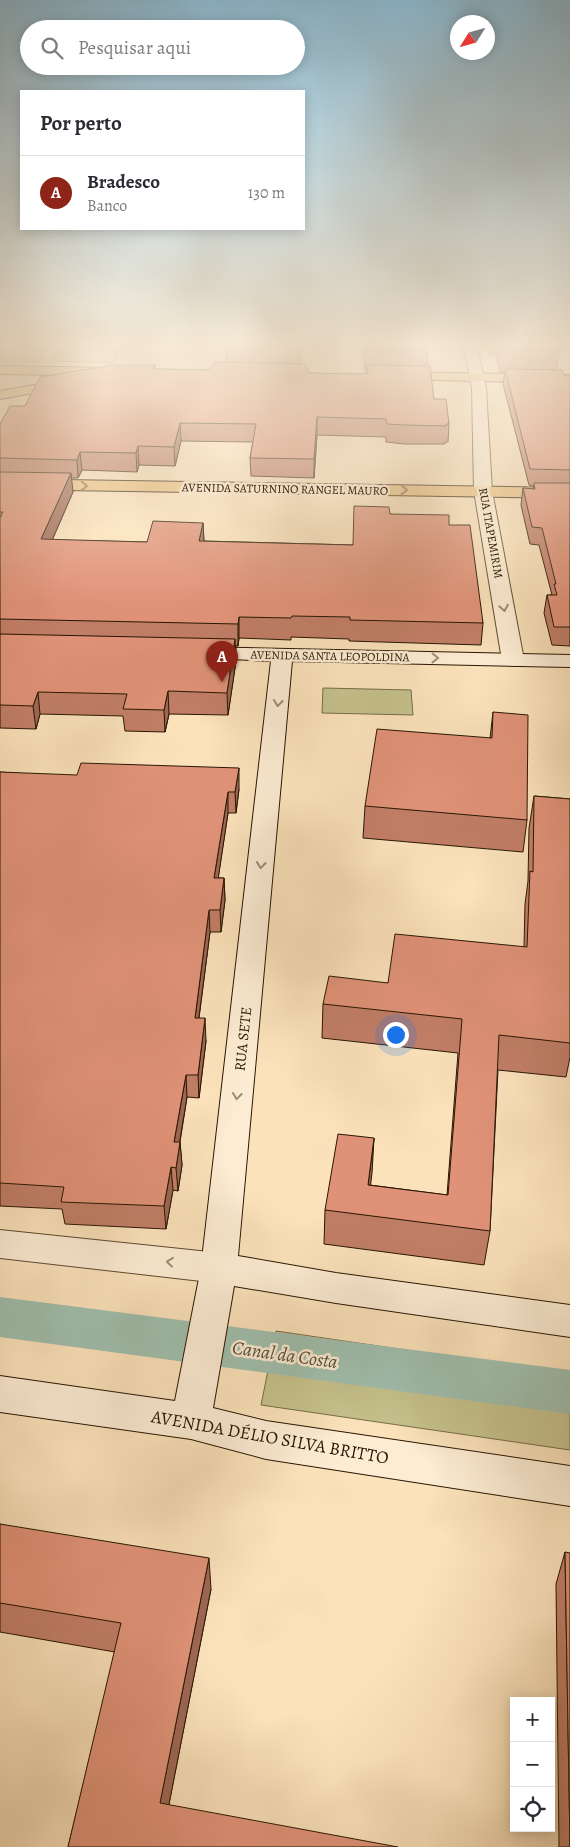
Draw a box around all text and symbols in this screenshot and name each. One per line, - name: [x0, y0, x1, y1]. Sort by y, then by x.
- north arrow: [450, 15, 495, 60]
- search box: [20, 20, 305, 75]
- icon: search: [38, 34, 66, 62]
- text: Pesquisar aqui: [78, 35, 191, 61]
- text: Por perto: [40, 109, 122, 137]
- text: Bradesco: [87, 169, 160, 195]
- text: A: [51, 182, 61, 204]
- text: 130 m: [248, 182, 285, 204]
- text: Banco: [87, 195, 127, 217]
- street label: AVENIDA SATURNINO RANGEL MAURO: [181, 479, 388, 499]
- one-way arrow: [80, 481, 88, 491]
- one-way arrow: [400, 485, 408, 495]
- street label: RUA ITAPEMIRIM: [475, 486, 507, 580]
- one-way arrow: [499, 604, 509, 613]
- pin: A: [206, 641, 238, 682]
- street label: AVENIDA SANTA LEOPOLDINA: [249, 647, 411, 665]
- one-way arrow: [432, 653, 440, 663]
- one-way arrow: [272, 699, 283, 707]
- one-way arrow: [256, 861, 267, 869]
- street label: RUA SETE: [230, 1006, 256, 1072]
- your location: [383, 1022, 409, 1048]
- one-way arrow: [232, 1092, 243, 1100]
- one-way arrow: [166, 1257, 174, 1268]
- water label: Canal da Costa: [231, 1335, 339, 1375]
- street label: AVENIDA DÉLIO SILVA BRITTO: [148, 1404, 391, 1470]
- map controls: [510, 1697, 555, 1832]
- button: +: [510, 1697, 555, 1742]
- button: −: [510, 1742, 555, 1787]
- button: locate: [510, 1787, 555, 1832]

